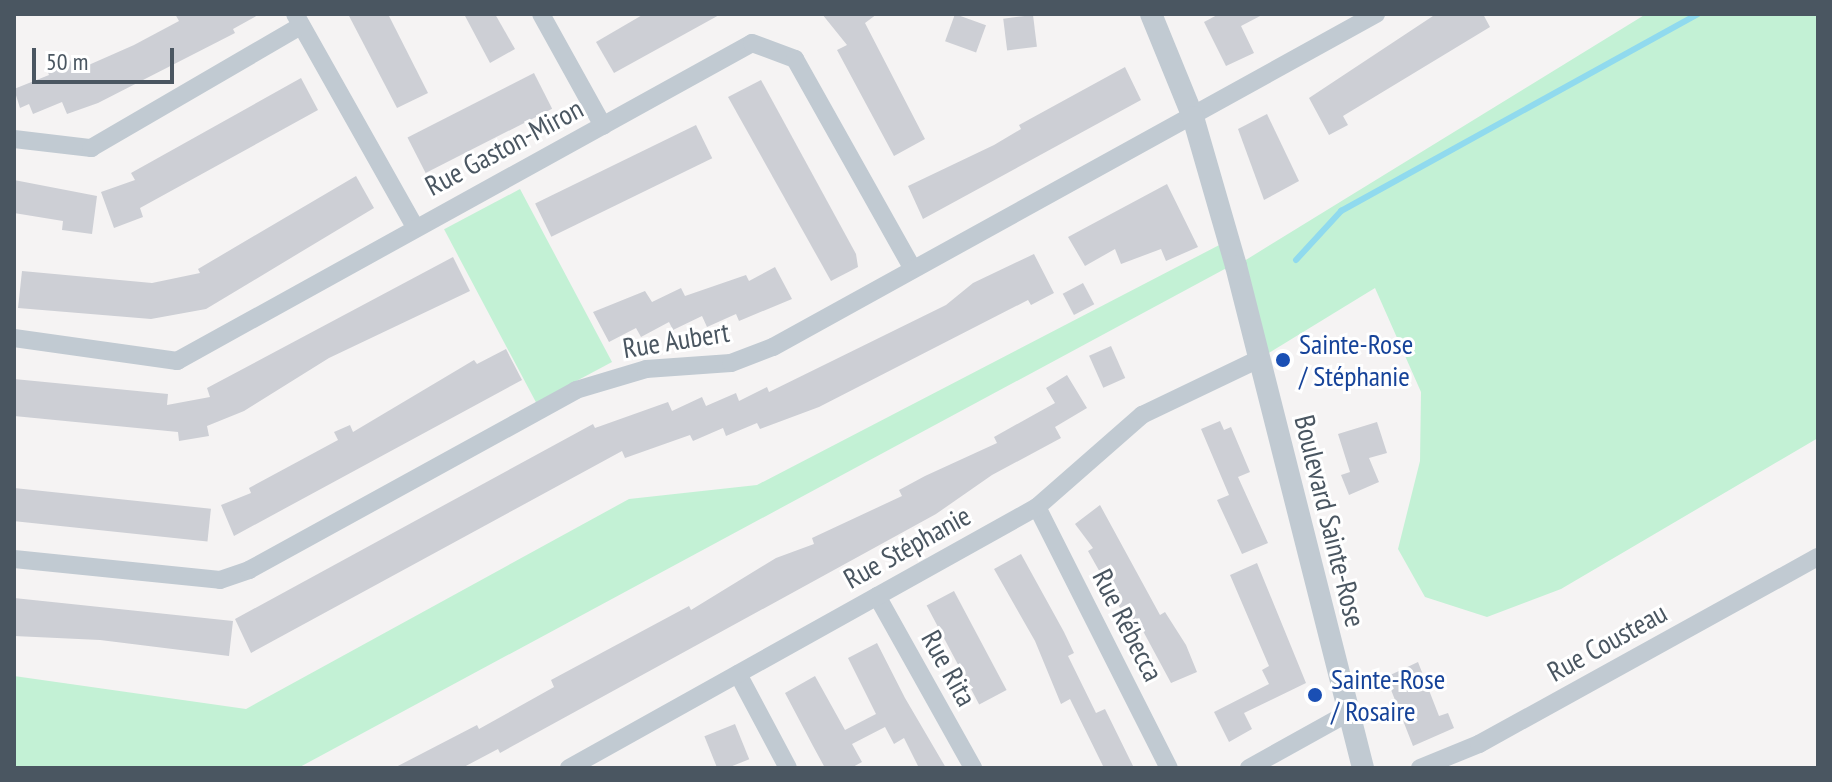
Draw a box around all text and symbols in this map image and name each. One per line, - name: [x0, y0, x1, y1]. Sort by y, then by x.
- scale bar: [36, 32, 178, 82]
- text: 50 m: [46, 46, 88, 77]
- street label: Rue Gaston-Miron: [420, 91, 588, 203]
- street label: Rue Aubert: [620, 315, 732, 365]
- place label: Sainte-Rose / Stéphanie: [1299, 327, 1413, 393]
- marker: Sainte-Rose / Stéphanie: [1274, 351, 1292, 369]
- street label: Boulevard Sainte-Rose: [1287, 412, 1373, 630]
- street label: Rue Stéphanie: [838, 498, 976, 596]
- street label: Rue Rébecca: [1086, 563, 1170, 687]
- street label: Rue Cousteau: [1541, 595, 1673, 689]
- street label: Rue Rita: [915, 624, 983, 712]
- place label: Sainte-Rose / Rosaire: [1331, 662, 1445, 728]
- marker: Sainte-Rose / Rosaire: [1306, 686, 1324, 704]

